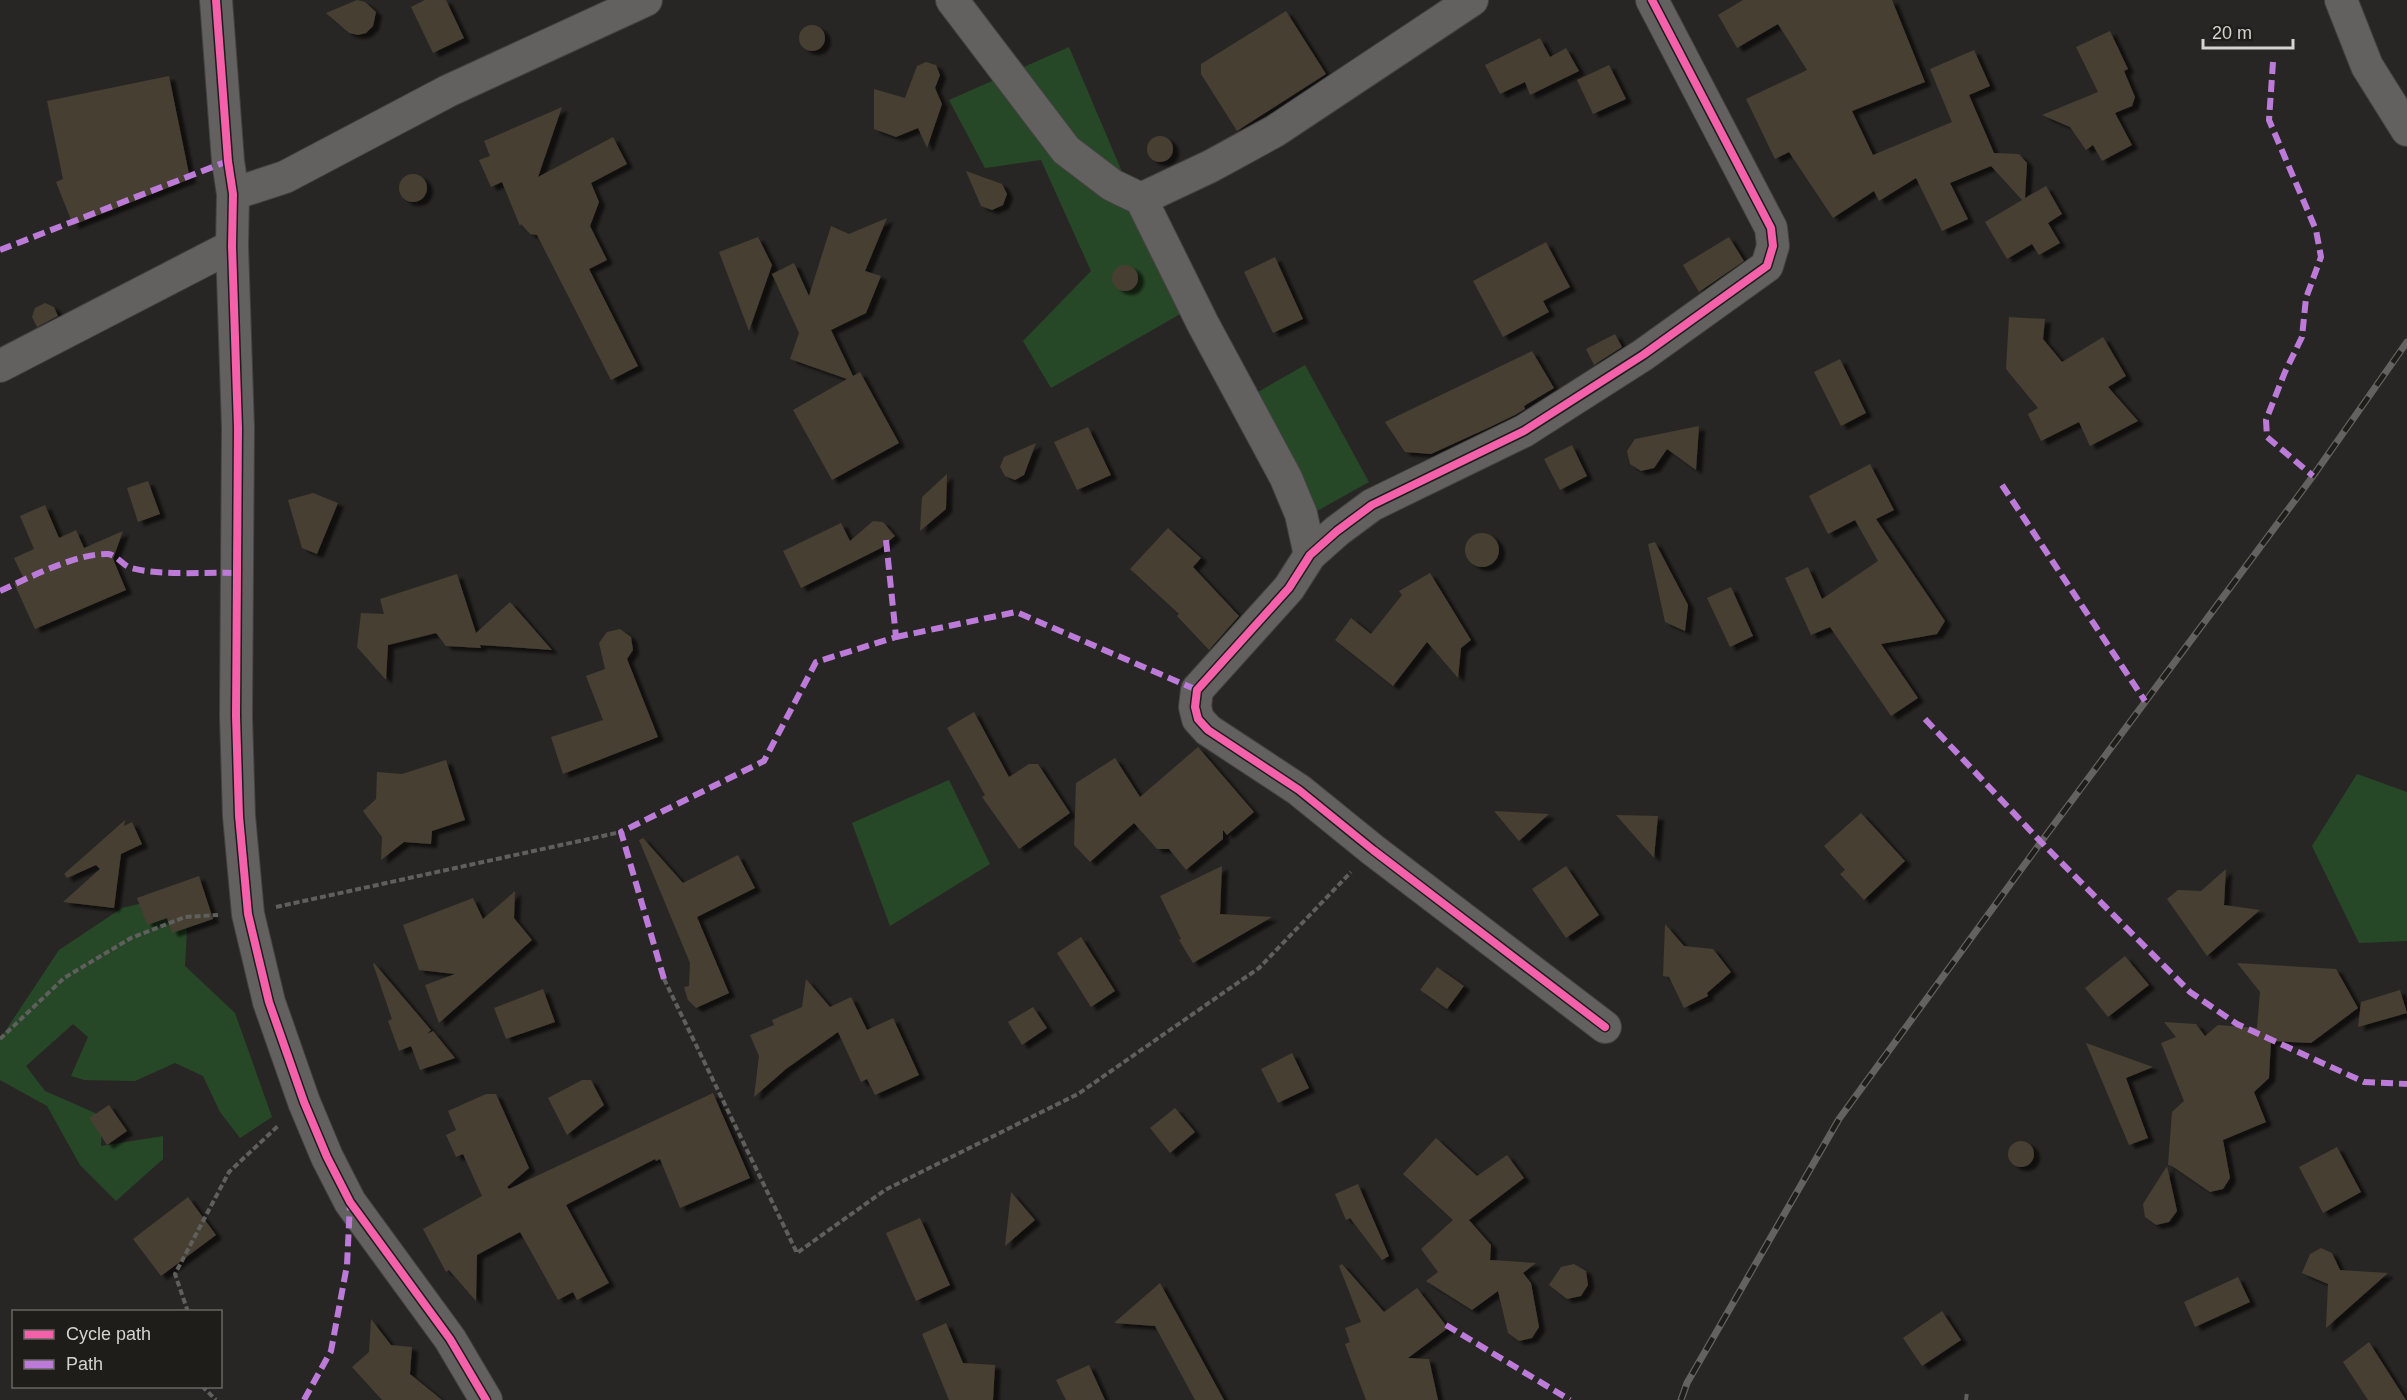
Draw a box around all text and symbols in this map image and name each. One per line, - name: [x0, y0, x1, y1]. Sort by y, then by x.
- scale bar: [2203, 12, 2293, 50]
- text: 20 m: [2212, 23, 2252, 43]
- legend: [12, 1310, 222, 1388]
- text: Cycle path: [66, 1324, 151, 1344]
- text: Path: [66, 1354, 103, 1374]

